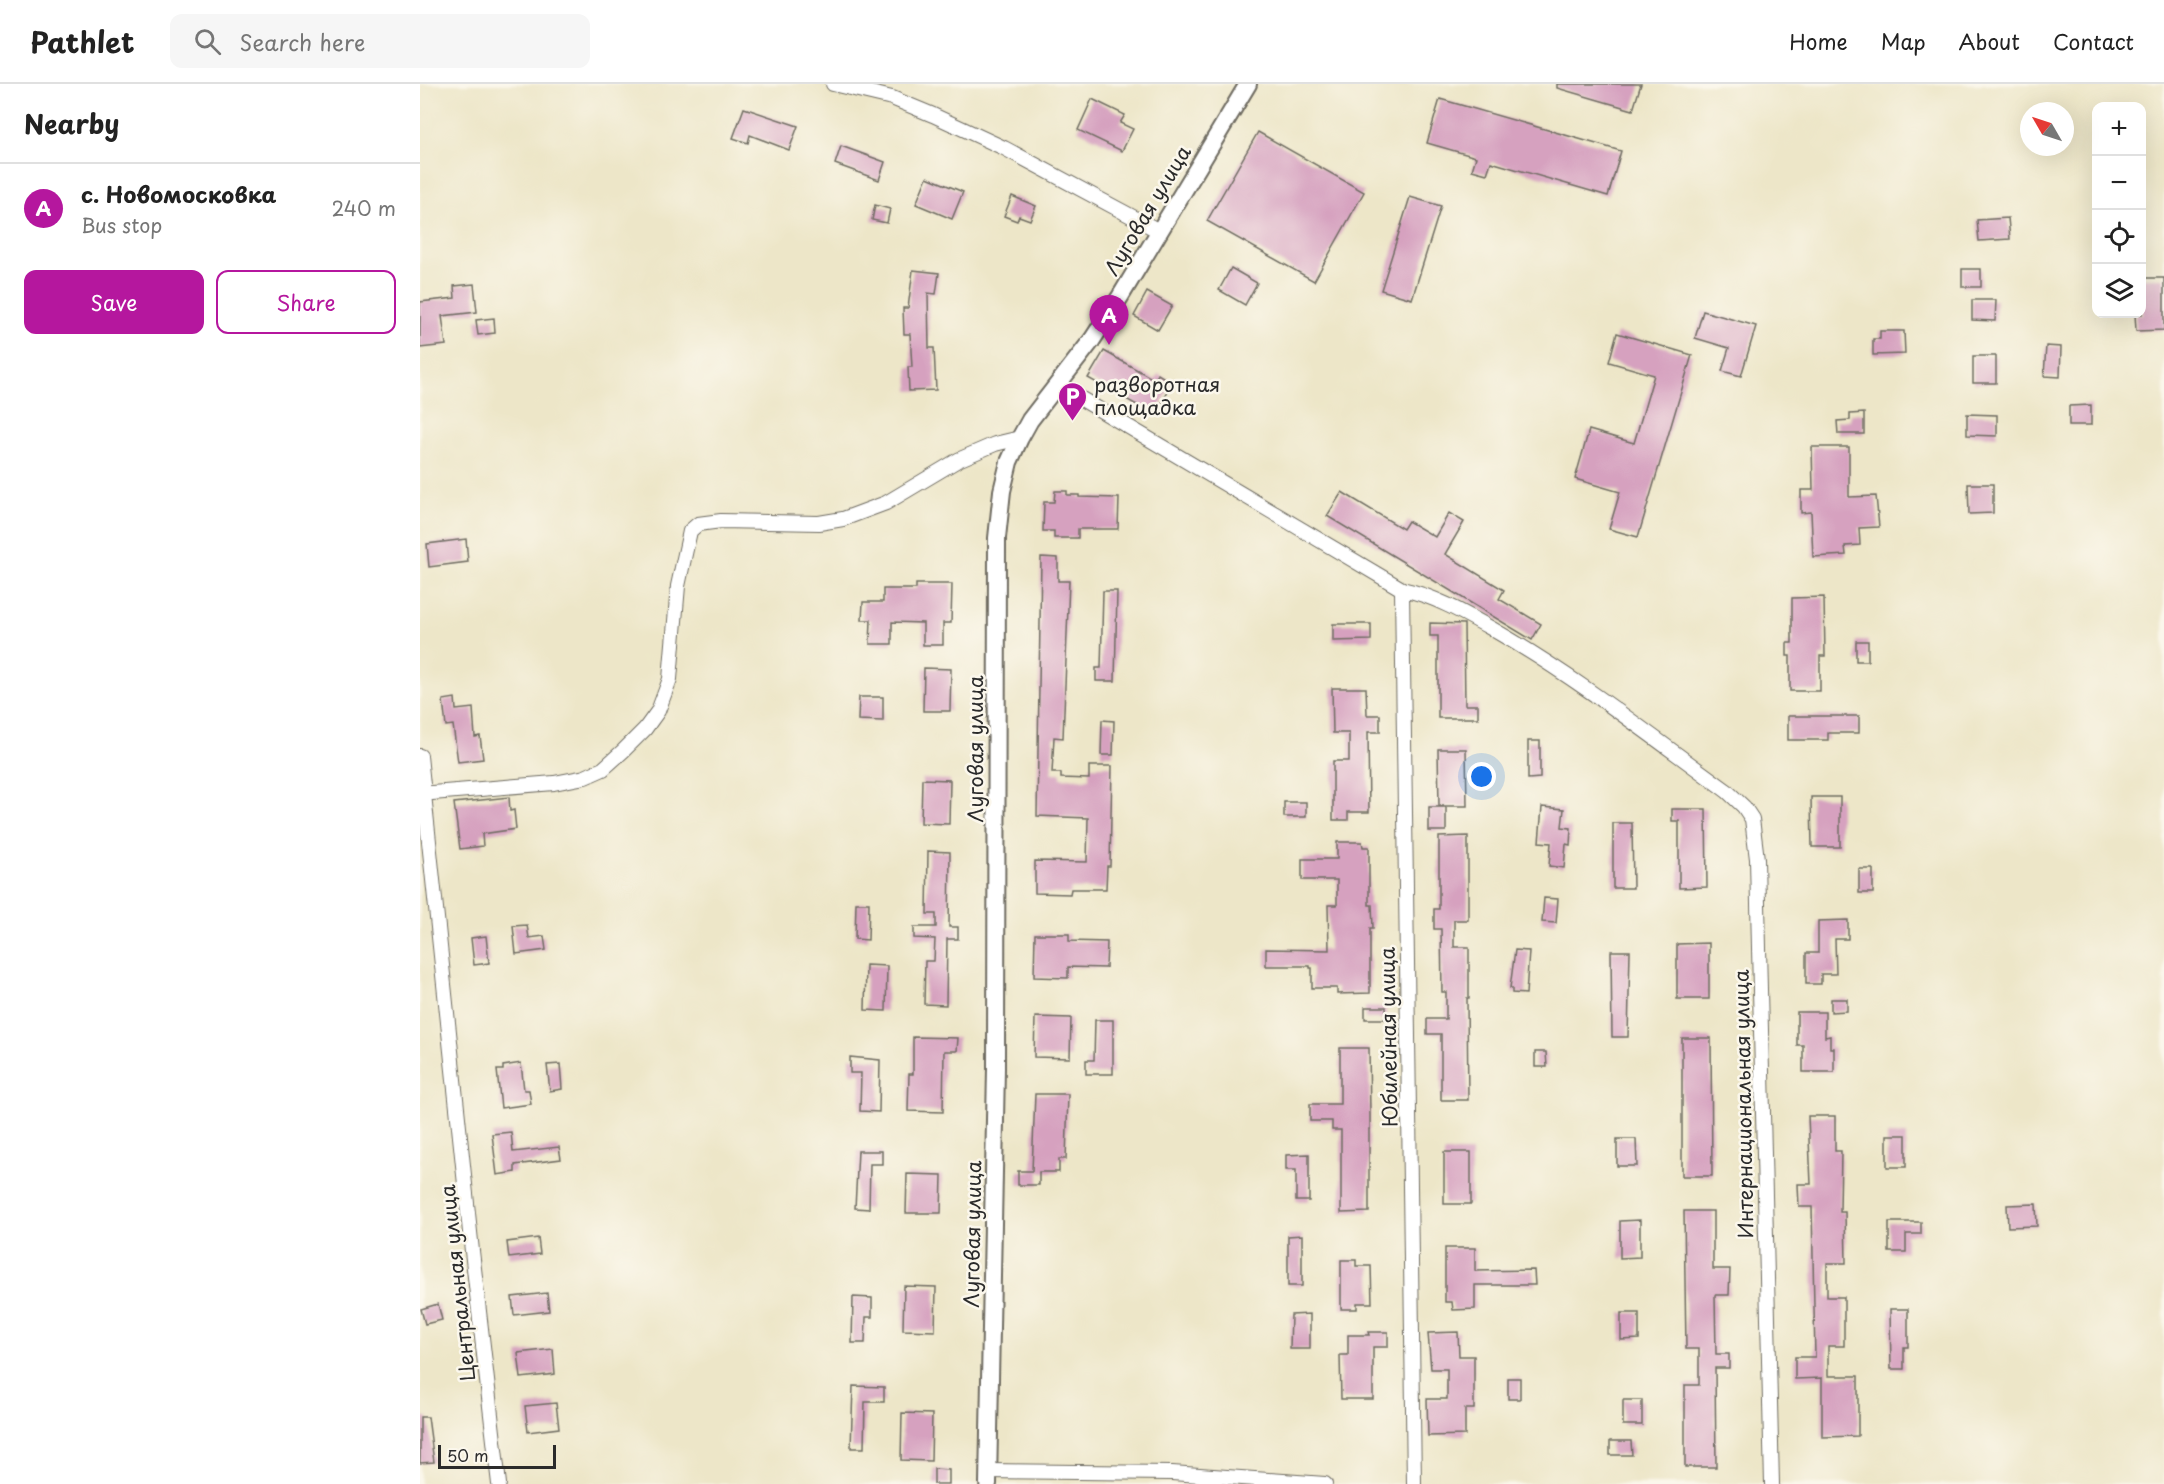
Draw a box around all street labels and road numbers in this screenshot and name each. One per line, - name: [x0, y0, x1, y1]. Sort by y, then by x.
- street label: Луговая улица: [1096, 139, 1198, 281]
- street label: Луговая улица: [960, 675, 990, 823]
- street label: Юбилейная улица: [1371, 947, 1405, 1127]
- street label: Интернациональная улица: [1726, 969, 1760, 1239]
- street label: Луговая улица: [956, 1160, 988, 1308]
- street label: Центральная улица: [432, 1183, 482, 1383]

